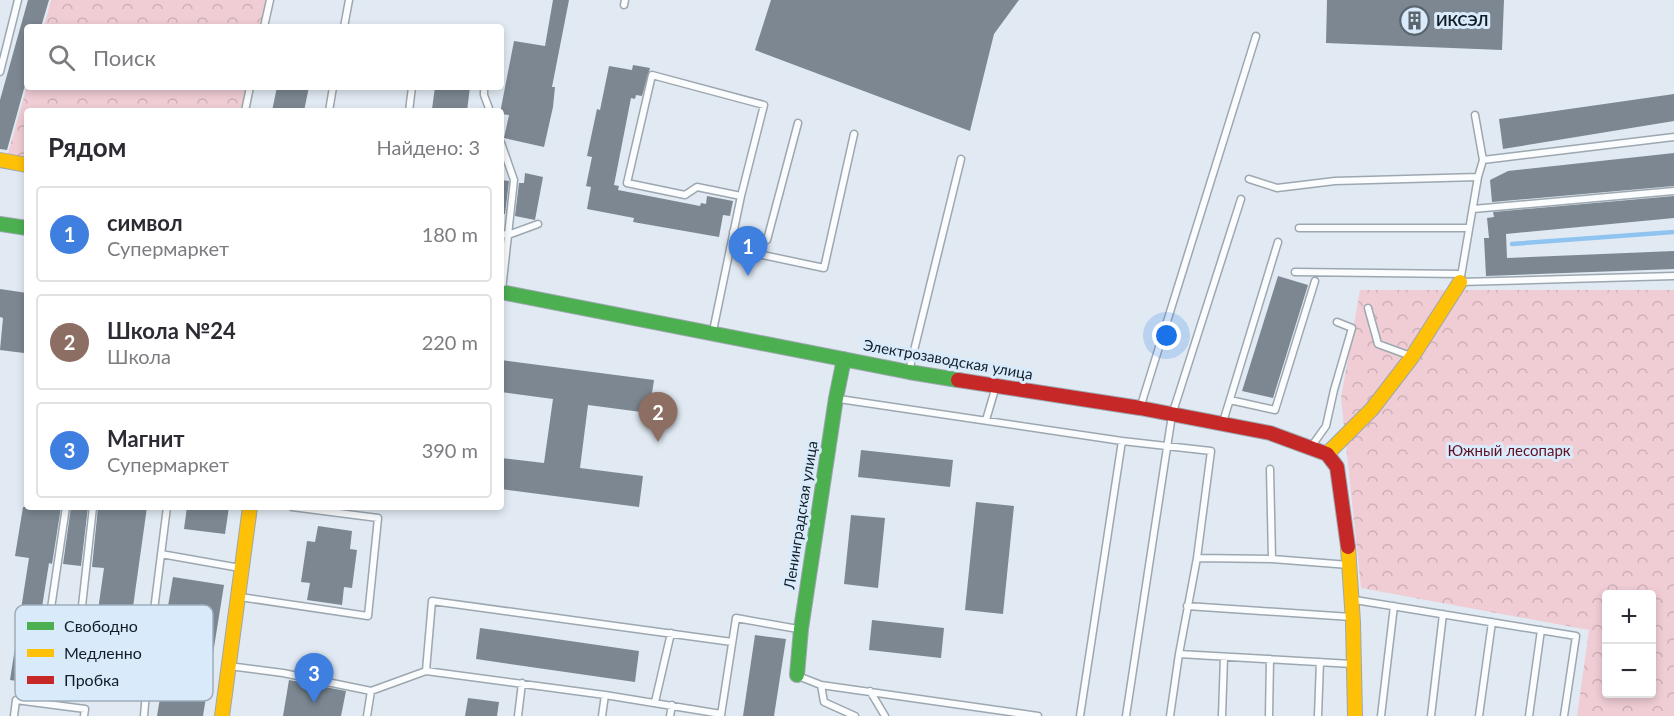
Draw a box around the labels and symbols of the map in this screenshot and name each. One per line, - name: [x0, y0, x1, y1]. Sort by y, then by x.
- building icon: ИКСЭЛ: [1399, 5, 1431, 37]
- place label: ИКСЭЛ: [1436, 11, 1488, 29]
- pin: 1: [728, 226, 768, 276]
- your location: [1152, 321, 1181, 350]
- street label: Электрозаводская улица: [862, 335, 1034, 383]
- pin: 2: [638, 392, 678, 442]
- street label: Ленинградская улица: [779, 439, 821, 591]
- park label: Южный лесопарк: [1447, 441, 1571, 459]
- legend: [15, 605, 213, 701]
- text: Свободно: [64, 616, 138, 635]
- text: Медленно: [64, 643, 142, 662]
- pin: 3: [294, 654, 334, 703]
- text: Пробка: [64, 670, 119, 689]

